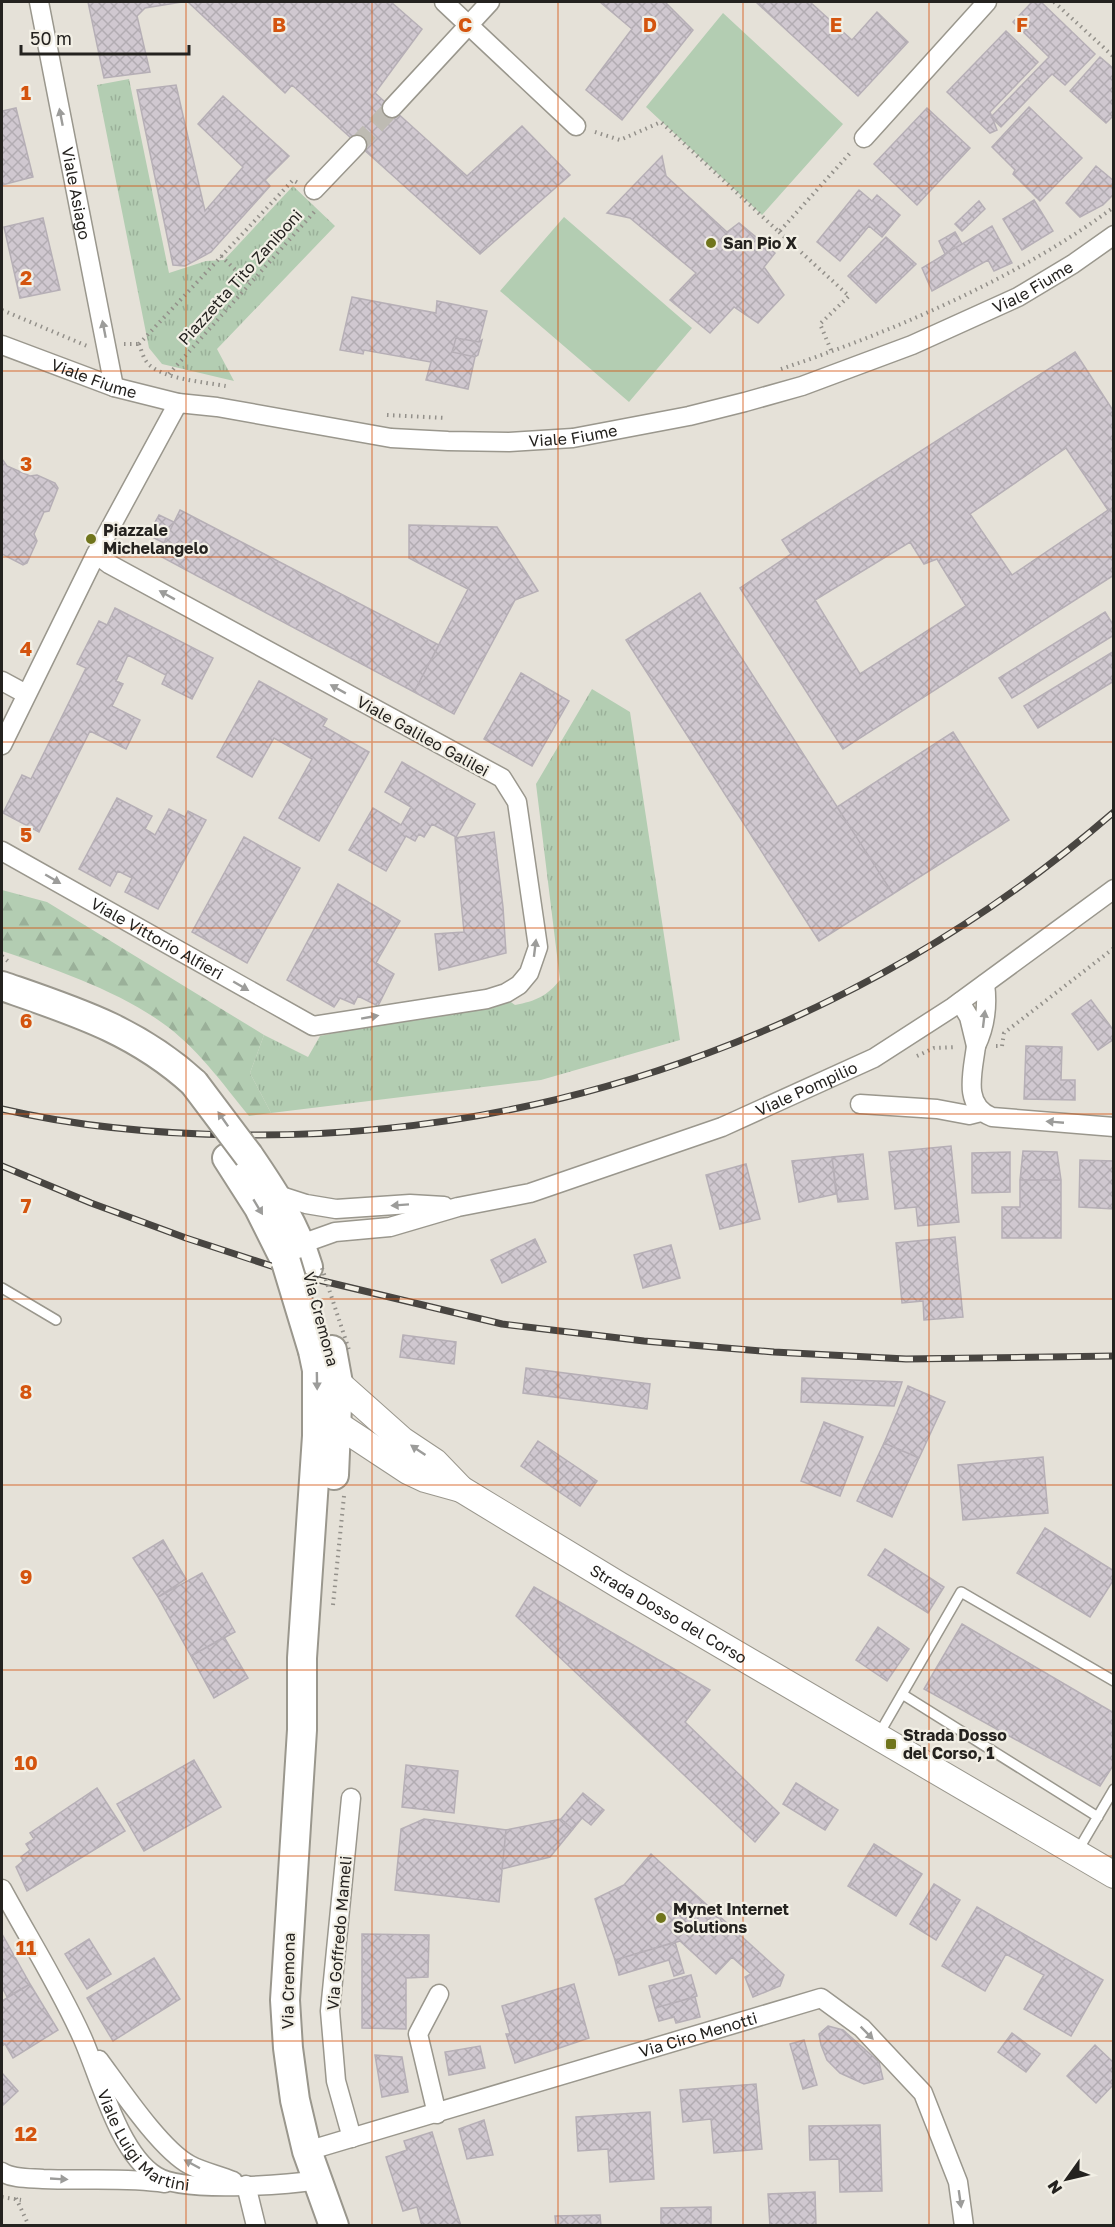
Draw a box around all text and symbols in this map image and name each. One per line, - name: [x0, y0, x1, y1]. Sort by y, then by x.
- text: B: [272, 12, 286, 36]
- text: C: [458, 12, 472, 36]
- text: D: [643, 12, 657, 36]
- text: E: [830, 12, 842, 36]
- text: F: [1016, 12, 1028, 36]
- scale bar: [21, 18, 189, 56]
- text: 50 m: [30, 27, 72, 49]
- text: 1: [21, 80, 31, 104]
- one-way arrow: [56, 108, 65, 127]
- street label: Viale Asiago: [57, 145, 95, 242]
- street label: Piazzetta Tito Zaniboni: [174, 205, 306, 349]
- place label: San Pio X: [723, 233, 797, 253]
- marker: San Pio X: [704, 236, 718, 250]
- street label: Viale Fiume: [989, 256, 1076, 317]
- text: 2: [20, 265, 32, 289]
- one-way arrow: [99, 319, 108, 338]
- street label: Viale Fiume: [48, 354, 139, 402]
- street label: Viale Fiume: [528, 420, 619, 451]
- text: 3: [20, 451, 32, 475]
- place label: Piazzale Michelangelo: [103, 520, 209, 558]
- marker: Piazzale Michelangelo: [84, 532, 98, 546]
- one-way arrow: [158, 590, 175, 600]
- text: 4: [20, 636, 32, 660]
- one-way arrow: [329, 684, 346, 694]
- street label: Viale Galileo Galilei: [353, 691, 493, 781]
- text: 5: [20, 822, 32, 846]
- one-way arrow: [45, 874, 62, 884]
- street label: Viale Vittorio Alfieri: [87, 893, 227, 984]
- one-way arrow: [531, 938, 540, 957]
- one-way arrow: [233, 980, 249, 991]
- text: 6: [20, 1008, 32, 1032]
- one-way arrow: [980, 1009, 989, 1028]
- one-way arrow: [361, 1012, 380, 1021]
- street label: Viale Pompilio: [752, 1057, 861, 1120]
- one-way arrow: [217, 1111, 229, 1127]
- one-way arrow: [1046, 1117, 1065, 1127]
- text: 7: [21, 1193, 32, 1217]
- one-way arrow: [253, 1199, 264, 1215]
- one-way arrow: [390, 1200, 409, 1210]
- street label: Via Cremona: [299, 1270, 343, 1368]
- one-way arrow: [312, 1372, 322, 1391]
- text: 8: [20, 1379, 32, 1403]
- one-way arrow: [410, 1445, 426, 1456]
- street label: Strada Dosso del Corso: [586, 1560, 751, 1668]
- text: 9: [20, 1564, 32, 1588]
- place label: Strada Dosso del Corso, 1: [903, 1725, 1007, 1763]
- marker: Strada Dosso del Corso, 1: [884, 1737, 898, 1751]
- text: 10: [14, 1750, 38, 1774]
- street label: Via Goffredo Mameli: [322, 1855, 356, 2011]
- place label: Mynet Internet Solutions: [673, 1899, 789, 1937]
- marker: Mynet Internet Solutions: [654, 1911, 668, 1925]
- street label: Via Cremona: [277, 1932, 299, 2030]
- text: 11: [16, 1935, 36, 1959]
- street label: Via Ciro Menotti: [637, 2008, 760, 2062]
- one-way arrow: [859, 2026, 873, 2040]
- street label: Viale Luigi Martini: [93, 2087, 191, 2195]
- text: 12: [15, 2121, 37, 2145]
- north arrow: [1037, 2149, 1097, 2209]
- one-way arrow: [183, 2159, 200, 2169]
- one-way arrow: [50, 2175, 69, 2184]
- text: N: [1043, 2177, 1066, 2198]
- one-way arrow: [956, 2190, 965, 2209]

